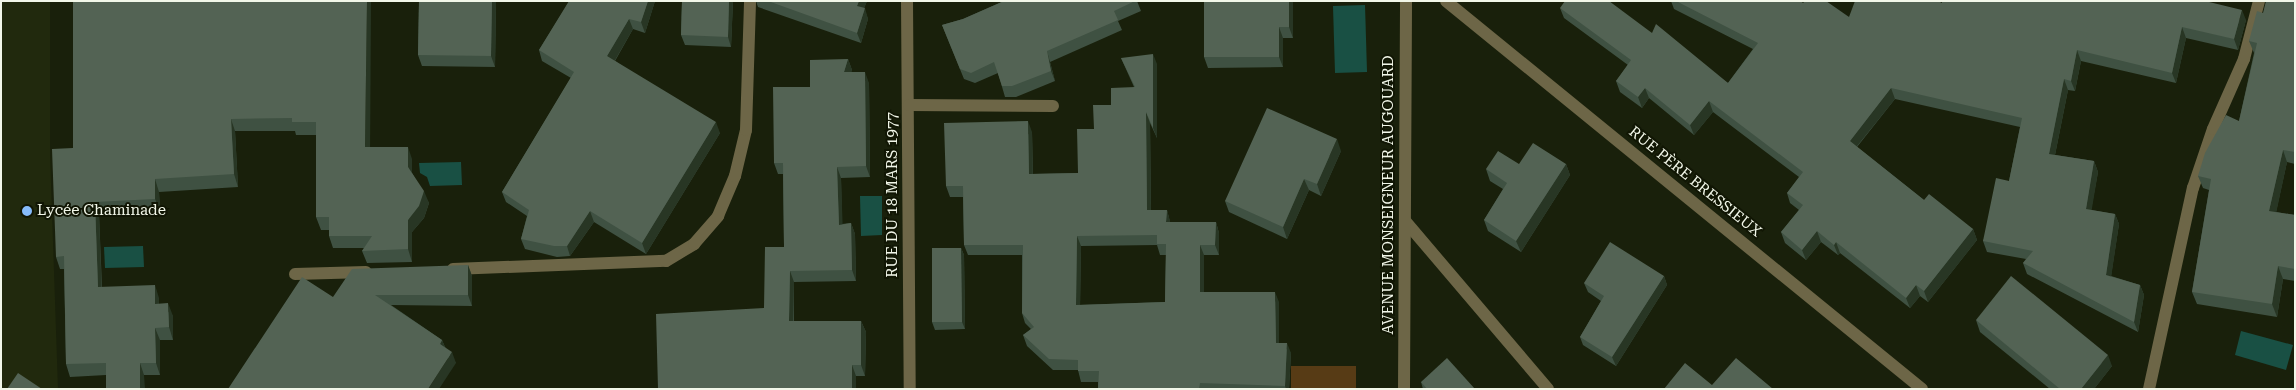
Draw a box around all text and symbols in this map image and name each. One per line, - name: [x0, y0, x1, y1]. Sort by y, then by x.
- street label: AVENUE MONSEIGNEUR AUGOUARD: [1380, 56, 1398, 334]
- street label: RUE DU 18 MARS 1977: [884, 112, 902, 278]
- street label: RUE PÈRE BRESSIEUX: [1625, 123, 1765, 241]
- place label: Lycée Chaminade: [37, 202, 166, 220]
- marker: Lycée Chaminade: [21, 205, 33, 217]

